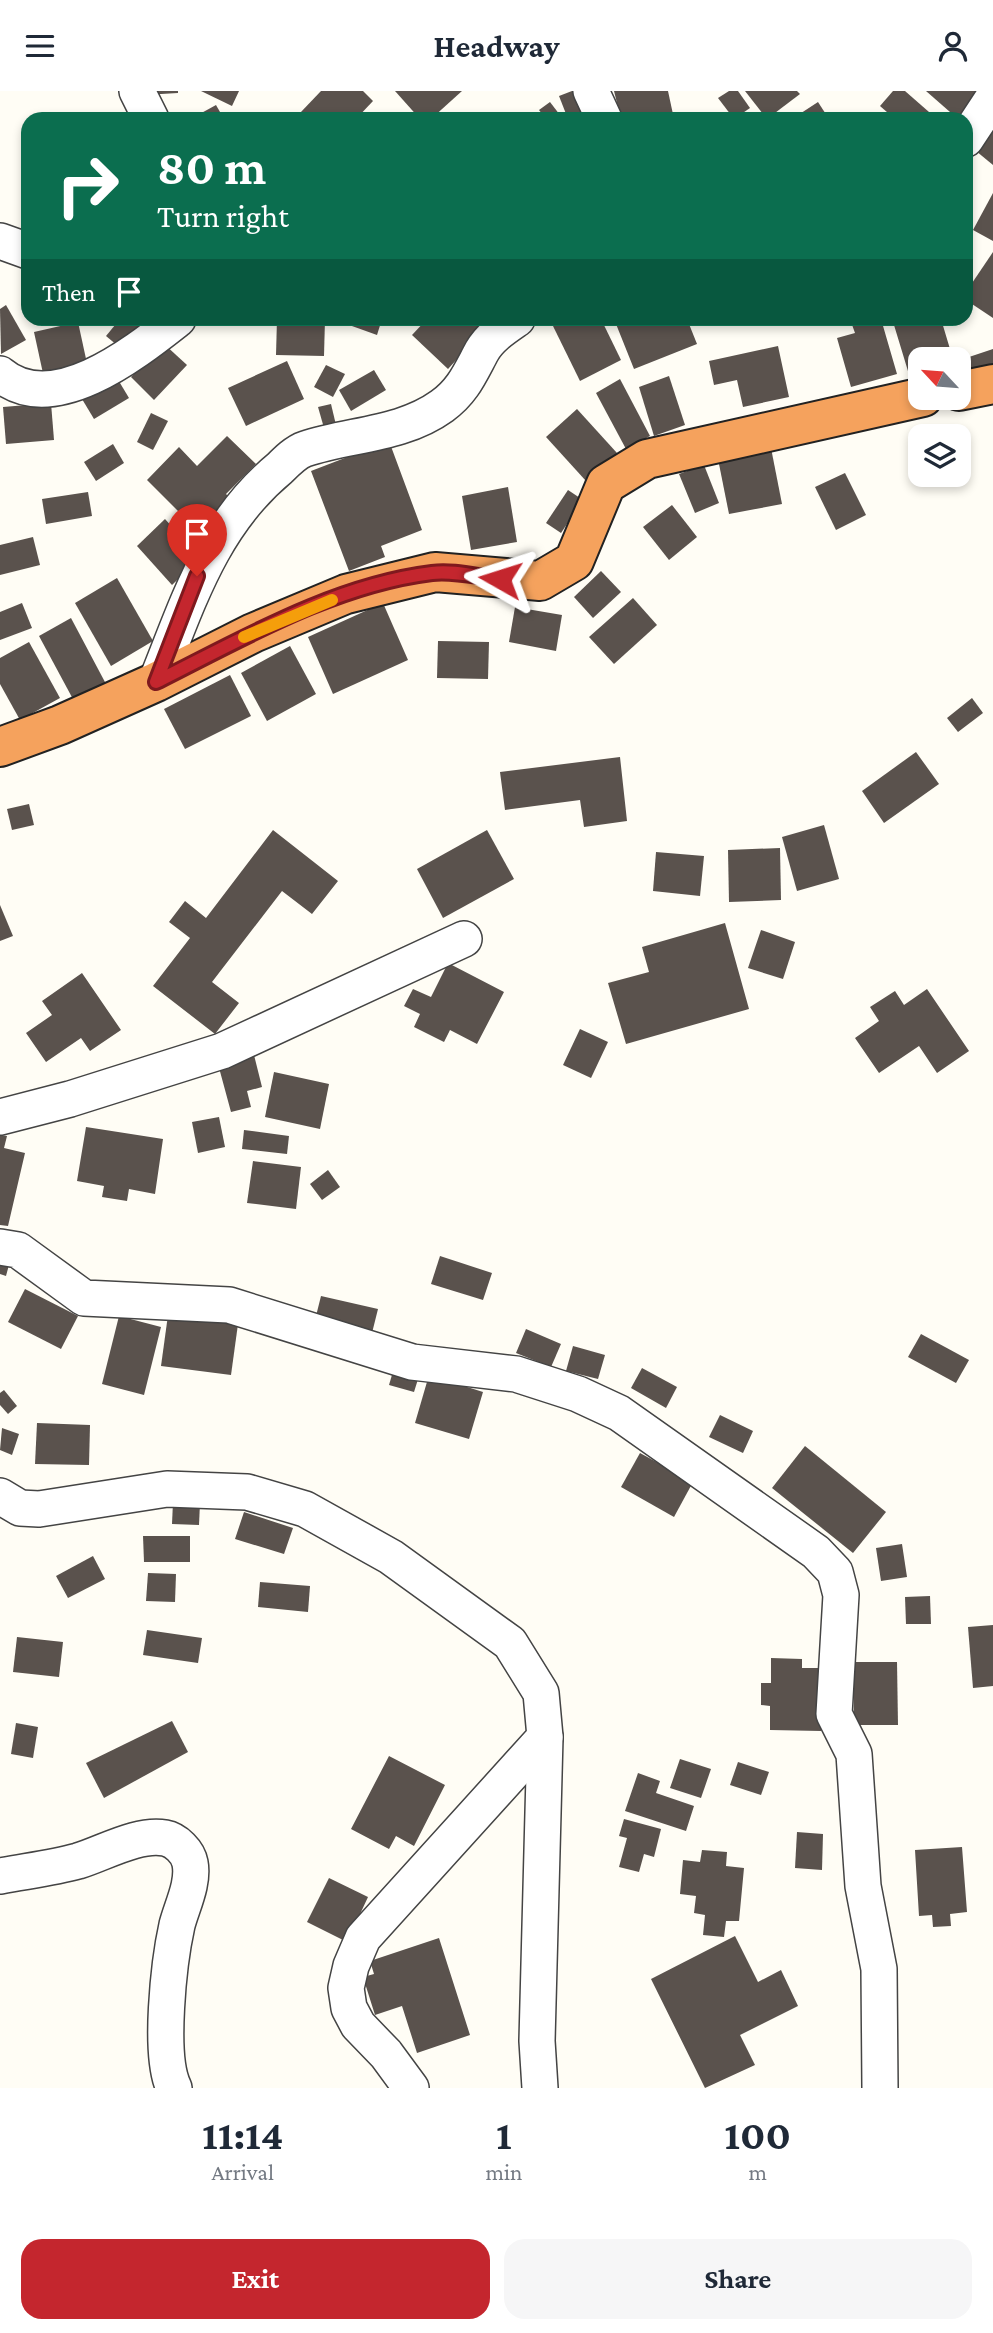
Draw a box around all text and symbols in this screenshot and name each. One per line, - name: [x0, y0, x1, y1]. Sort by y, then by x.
- icon: menu: [21, 27, 59, 65]
- icon: person: [934, 27, 972, 65]
- text: Headway: [434, 28, 559, 64]
- icon: right: [42, 140, 133, 231]
- text: 80 m: [157, 140, 266, 195]
- text: Turn right: [157, 198, 289, 234]
- icon: arrive: [110, 273, 148, 311]
- text: Then: [42, 278, 96, 307]
- north arrow: [908, 347, 971, 409]
- map controls: [908, 347, 971, 487]
- button: layers: [908, 424, 971, 487]
- pin: [167, 504, 227, 576]
- icon: arrive: [178, 515, 216, 553]
- position arrow: [463, 542, 537, 616]
- text: 11:14: [202, 2111, 283, 2158]
- text: 1: [496, 2111, 512, 2158]
- text: 100: [724, 2111, 791, 2158]
- text: Arrival: [211, 2159, 274, 2185]
- text: min: [485, 2159, 522, 2185]
- text: m: [748, 2159, 767, 2185]
- button: Exit: [21, 2239, 490, 2319]
- button: Share: [504, 2239, 972, 2319]

